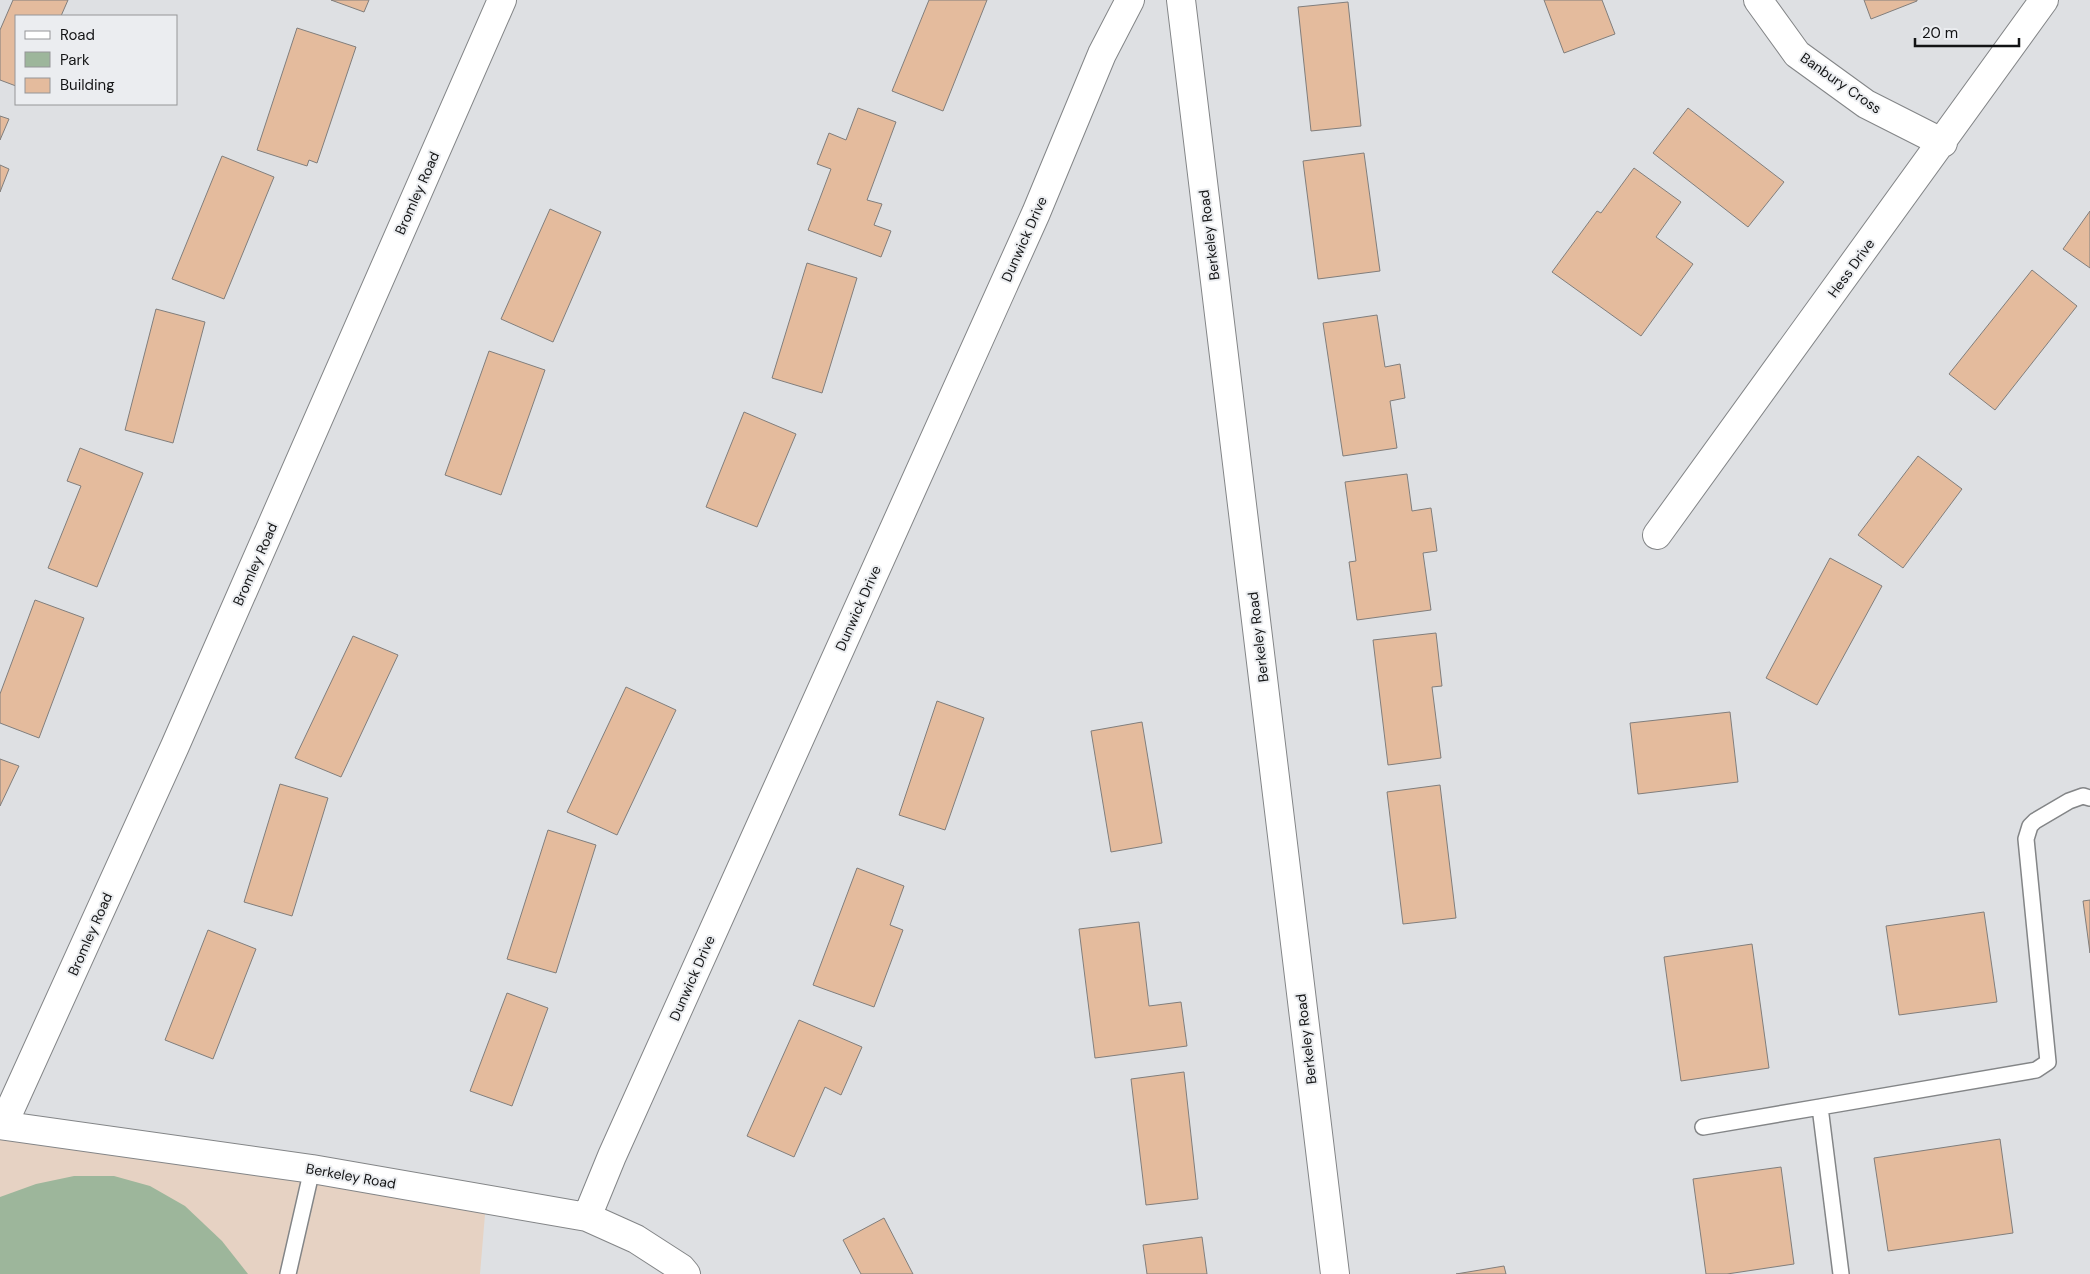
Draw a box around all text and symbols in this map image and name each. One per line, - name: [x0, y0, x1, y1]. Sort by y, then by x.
- legend: [15, 15, 178, 105]
- scale bar: [1915, 15, 2019, 47]
- text: 20 m: [1922, 23, 1958, 43]
- text: Road: [60, 25, 95, 45]
- street label: Banbury Cross: [1797, 48, 1885, 118]
- text: Park: [60, 50, 90, 70]
- text: Building: [60, 75, 115, 95]
- street label: Bromley Road: [391, 149, 443, 237]
- street label: Berkeley Road: [1195, 189, 1223, 281]
- street label: Dunwick Drive: [997, 193, 1051, 285]
- street label: Hess Drive: [1824, 235, 1878, 301]
- street label: Bromley Road: [229, 520, 281, 608]
- street label: Dunwick Drive: [831, 562, 885, 654]
- street label: Berkeley Road: [1244, 591, 1272, 683]
- street label: Bromley Road: [64, 890, 116, 978]
- street label: Dunwick Drive: [665, 932, 719, 1024]
- street label: Berkeley Road: [1292, 993, 1320, 1085]
- street label: Berkeley Road: [305, 1159, 397, 1193]

